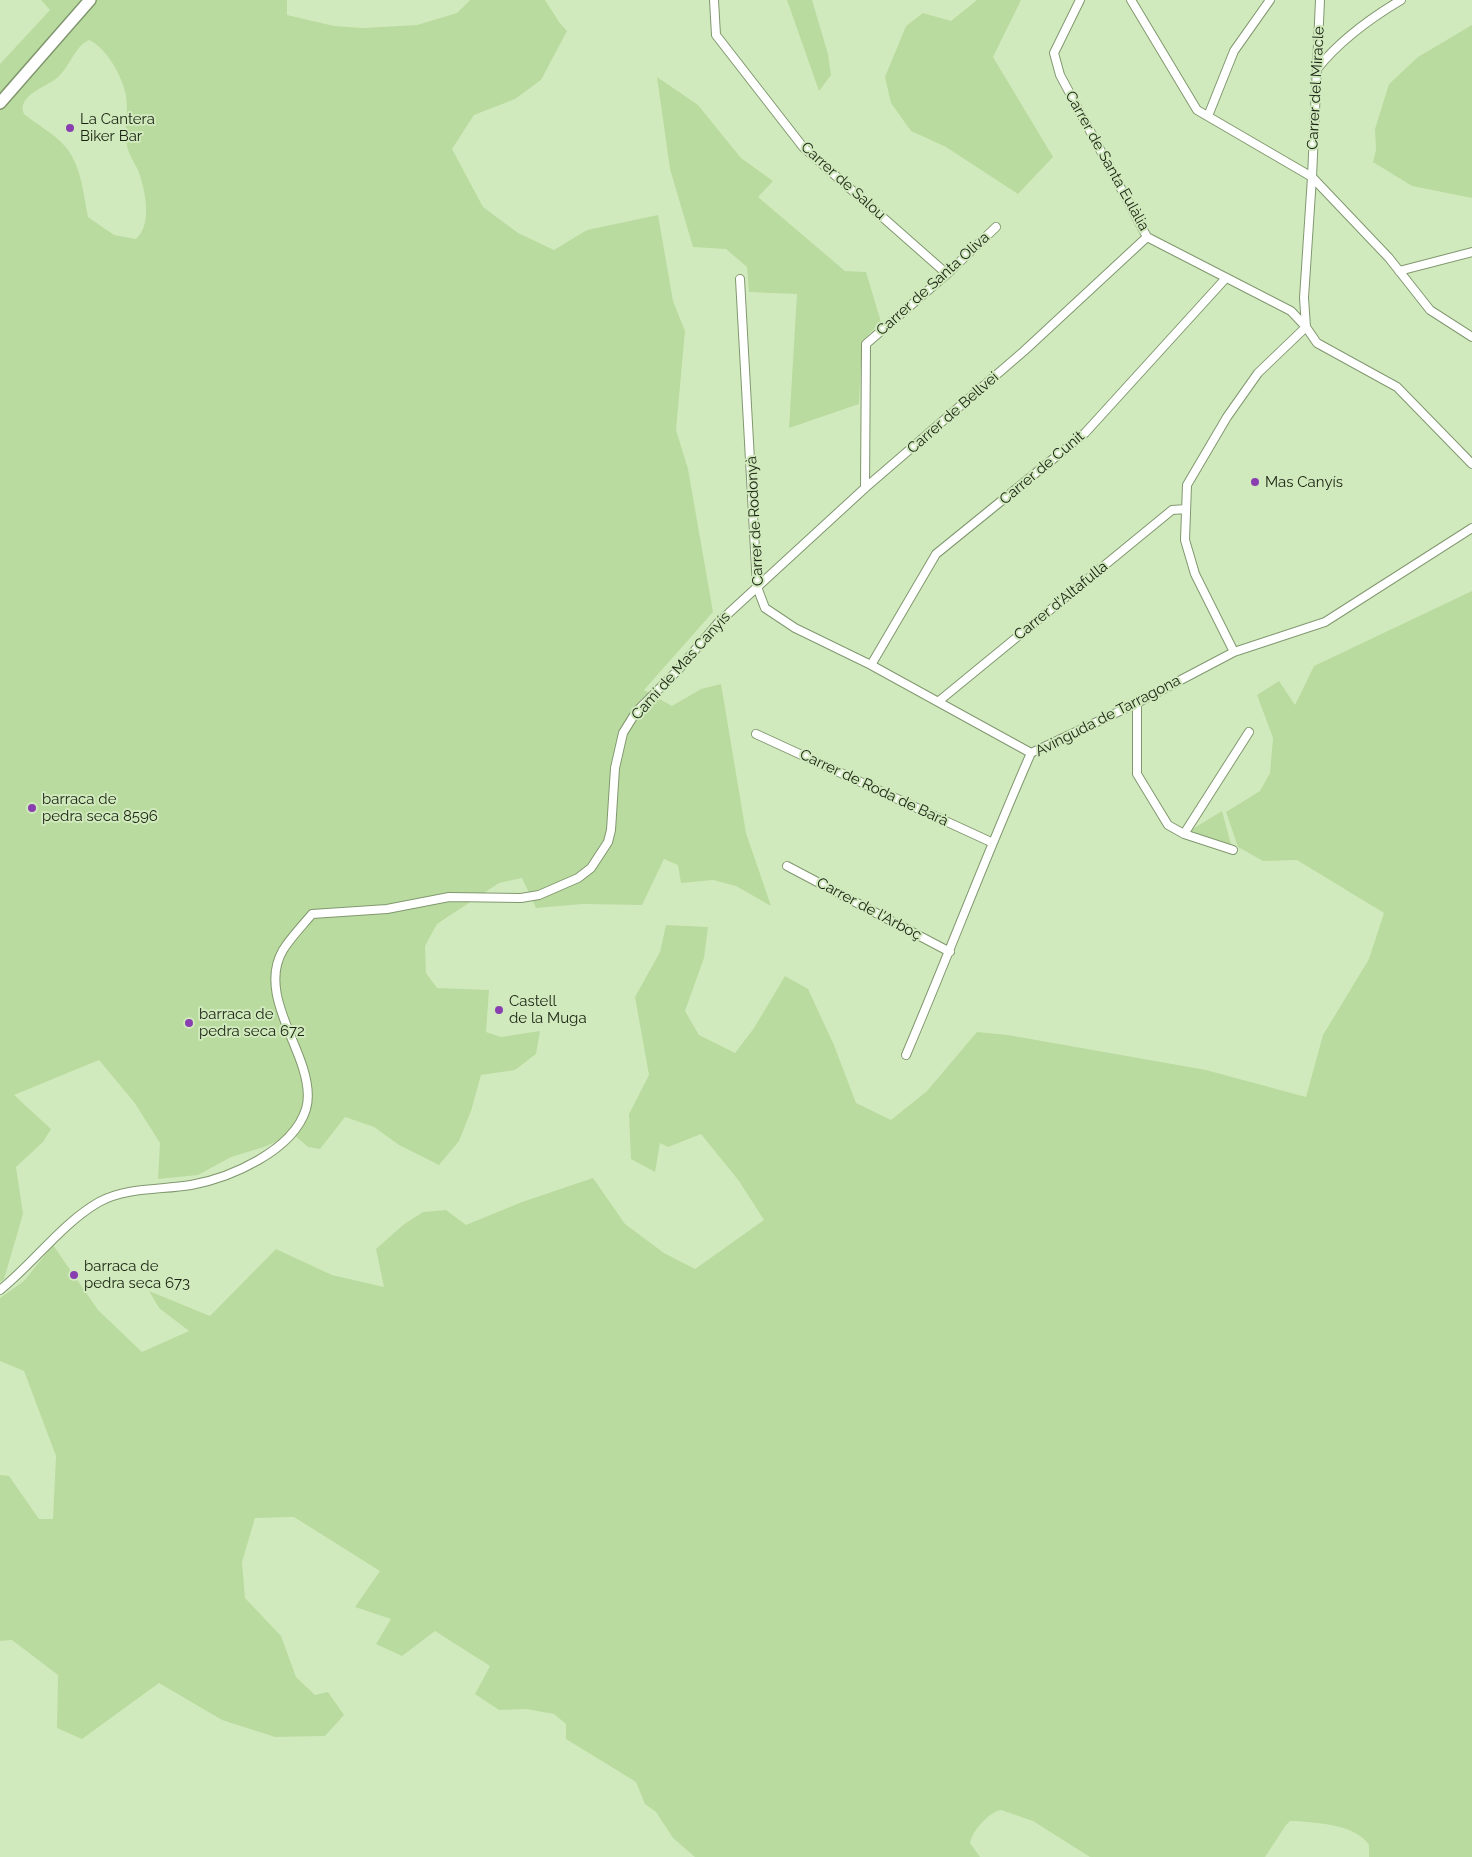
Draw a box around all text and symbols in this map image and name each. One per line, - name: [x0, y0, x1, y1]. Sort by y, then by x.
- street label: Carrer del Miracle: [1304, 26, 1328, 150]
- street label: Carrer de Santa Eulàlia: [1061, 88, 1153, 234]
- place label: La Cantera Biker Bar: [80, 110, 155, 145]
- marker: La Cantera Biker Bar: [64, 122, 76, 134]
- street label: Carrer de Salou: [797, 138, 889, 224]
- street label: Carrer de Santa Oliva: [873, 228, 993, 340]
- street label: Carrer de Bellvei: [904, 368, 1002, 458]
- street label: Carrer de Cunit: [996, 427, 1088, 509]
- street label: Carrer de Rodonyà: [743, 456, 767, 586]
- place label: Mas Canyís: [1265, 473, 1343, 491]
- marker: Mas Canyís: [1249, 476, 1261, 488]
- street label: Carrer d'Altafulla: [1010, 558, 1112, 644]
- street label: Camí de Mas Canyís: [628, 608, 734, 724]
- street label: Avinguda de Tarragona: [1032, 672, 1184, 760]
- street label: Carrer de Roda de Barà: [797, 746, 951, 830]
- place label: barraca de pedra seca 8596: [42, 790, 158, 825]
- marker: barraca de pedra seca 8596: [26, 802, 38, 814]
- street label: Carrer de l'Arboç: [813, 874, 925, 944]
- place label: Castell de la Muga: [509, 992, 587, 1027]
- marker: Castell de la Muga: [493, 1004, 505, 1016]
- place label: barraca de pedra seca 672: [199, 1005, 305, 1040]
- marker: barraca de pedra seca 672: [183, 1017, 195, 1029]
- place label: barraca de pedra seca 673: [84, 1257, 190, 1292]
- marker: barraca de pedra seca 673: [68, 1269, 80, 1281]

